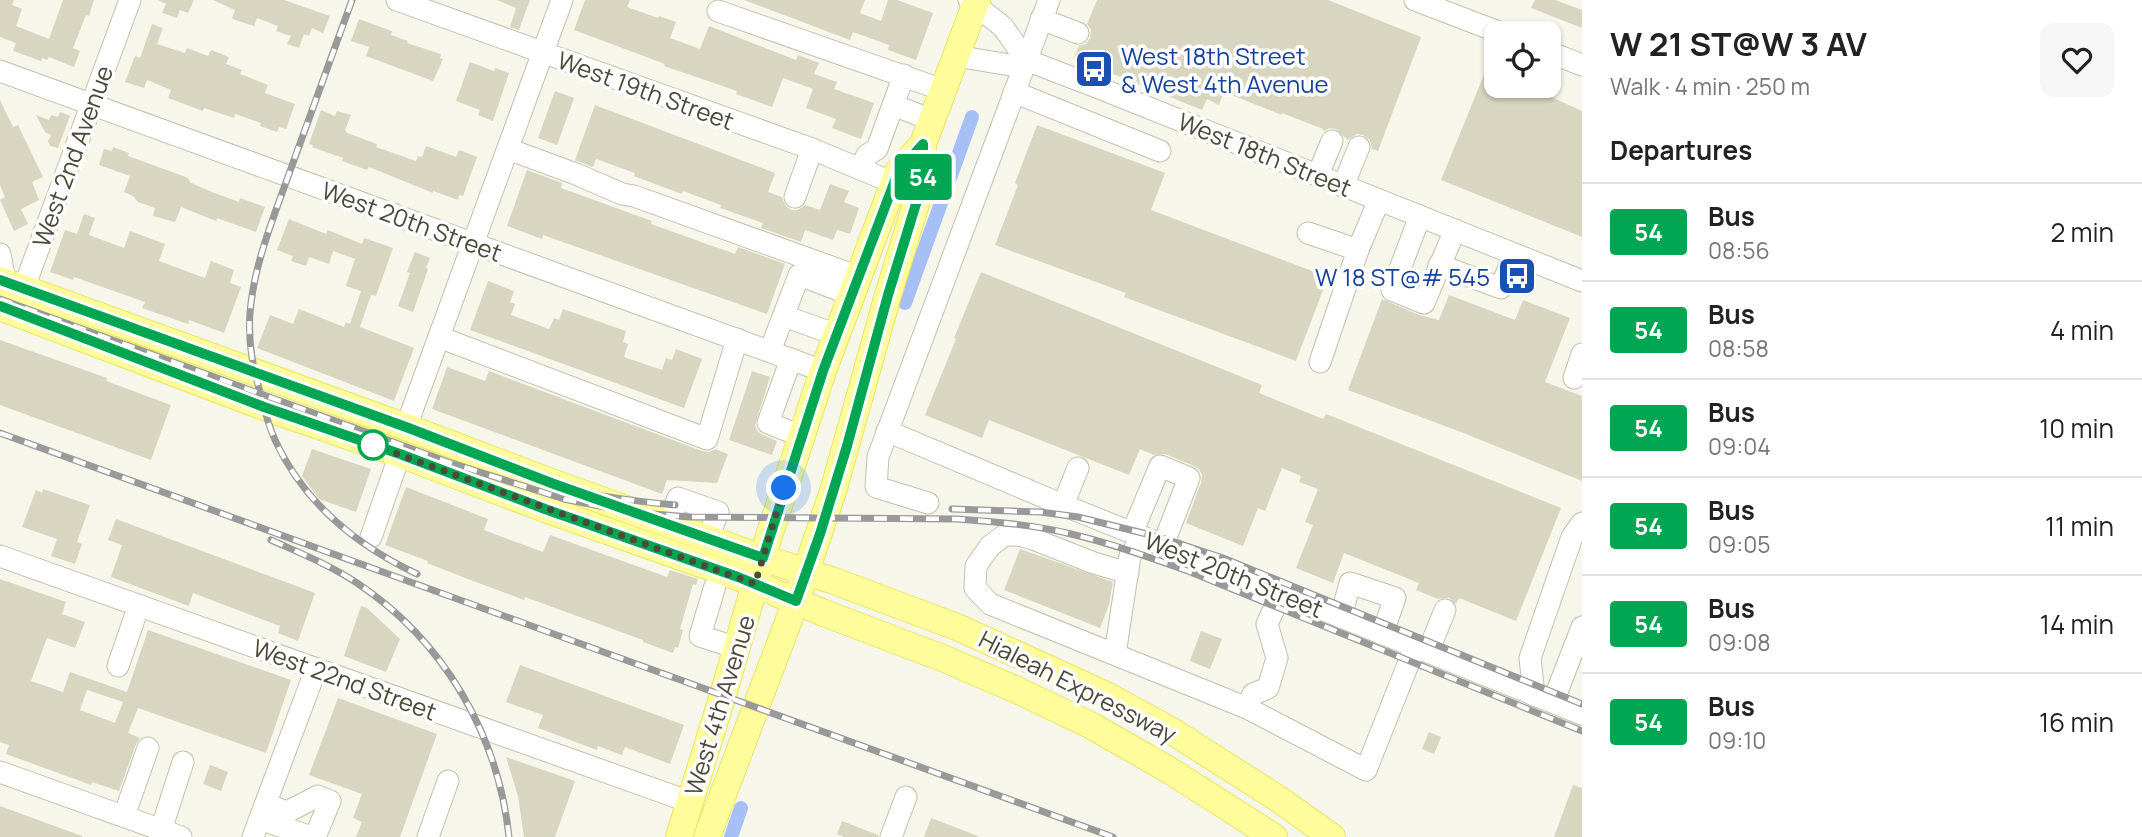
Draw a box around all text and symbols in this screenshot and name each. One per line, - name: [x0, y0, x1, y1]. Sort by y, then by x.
- map controls: [1484, 21, 1561, 98]
- button: locate: [1484, 21, 1561, 98]
- text: W 21 ST@W 3 AV: [1610, 21, 1867, 66]
- button: heart: [2040, 23, 2114, 97]
- place label: West 18th Street & West 4th Avenue: [1121, 39, 1328, 100]
- street label: West 19th Street: [553, 43, 739, 137]
- bus stop icon: West 18th Street & West 4th Avenue: [1073, 48, 1115, 90]
- street label: West 2nd Avenue: [24, 61, 120, 251]
- text: Walk · 4 min · 250 m: [1610, 70, 1810, 102]
- street label: West 18th Street: [1173, 104, 1357, 204]
- text: Departures: [1610, 132, 1752, 168]
- line badge: 54: [892, 154, 954, 200]
- text: 54: [909, 160, 937, 193]
- street label: West 20th Street: [317, 173, 507, 269]
- text: Bus: [1708, 198, 1755, 234]
- text: 2 min: [2050, 214, 2114, 250]
- text: 54: [1634, 215, 1663, 248]
- text: 08:56: [1708, 234, 1770, 266]
- bus stop icon: W 18 ST@# 545: [1496, 255, 1538, 297]
- place label: W 18 ST@# 545: [1315, 260, 1490, 293]
- text: Bus: [1708, 296, 1755, 332]
- text: 4 min: [2050, 312, 2114, 348]
- text: 54: [1634, 313, 1663, 346]
- text: 08:58: [1708, 332, 1769, 364]
- text: Bus: [1708, 394, 1755, 430]
- text: 10 min: [2039, 410, 2114, 446]
- text: 54: [1634, 411, 1663, 444]
- unlabelled marker: [358, 430, 388, 460]
- text: 09:04: [1708, 430, 1771, 462]
- your location: [766, 470, 801, 505]
- text: Bus: [1708, 492, 1755, 528]
- text: 11 min: [2045, 508, 2114, 544]
- text: 54: [1634, 509, 1663, 542]
- street label: West 20th Street: [1140, 523, 1328, 625]
- text: 09:05: [1708, 528, 1771, 560]
- text: Bus: [1708, 590, 1755, 626]
- text: 14 min: [2040, 606, 2114, 642]
- text: 54: [1634, 607, 1663, 640]
- street label: West 4th Avenue: [676, 611, 762, 799]
- street label: Hialeah Expressway: [973, 622, 1183, 750]
- text: 09:08: [1708, 626, 1771, 658]
- street label: West 22nd Street: [249, 630, 441, 728]
- text: Bus: [1708, 688, 1755, 724]
- text: 16 min: [2039, 704, 2114, 740]
- text: 54: [1634, 705, 1663, 738]
- text: 09:10: [1708, 724, 1766, 756]

